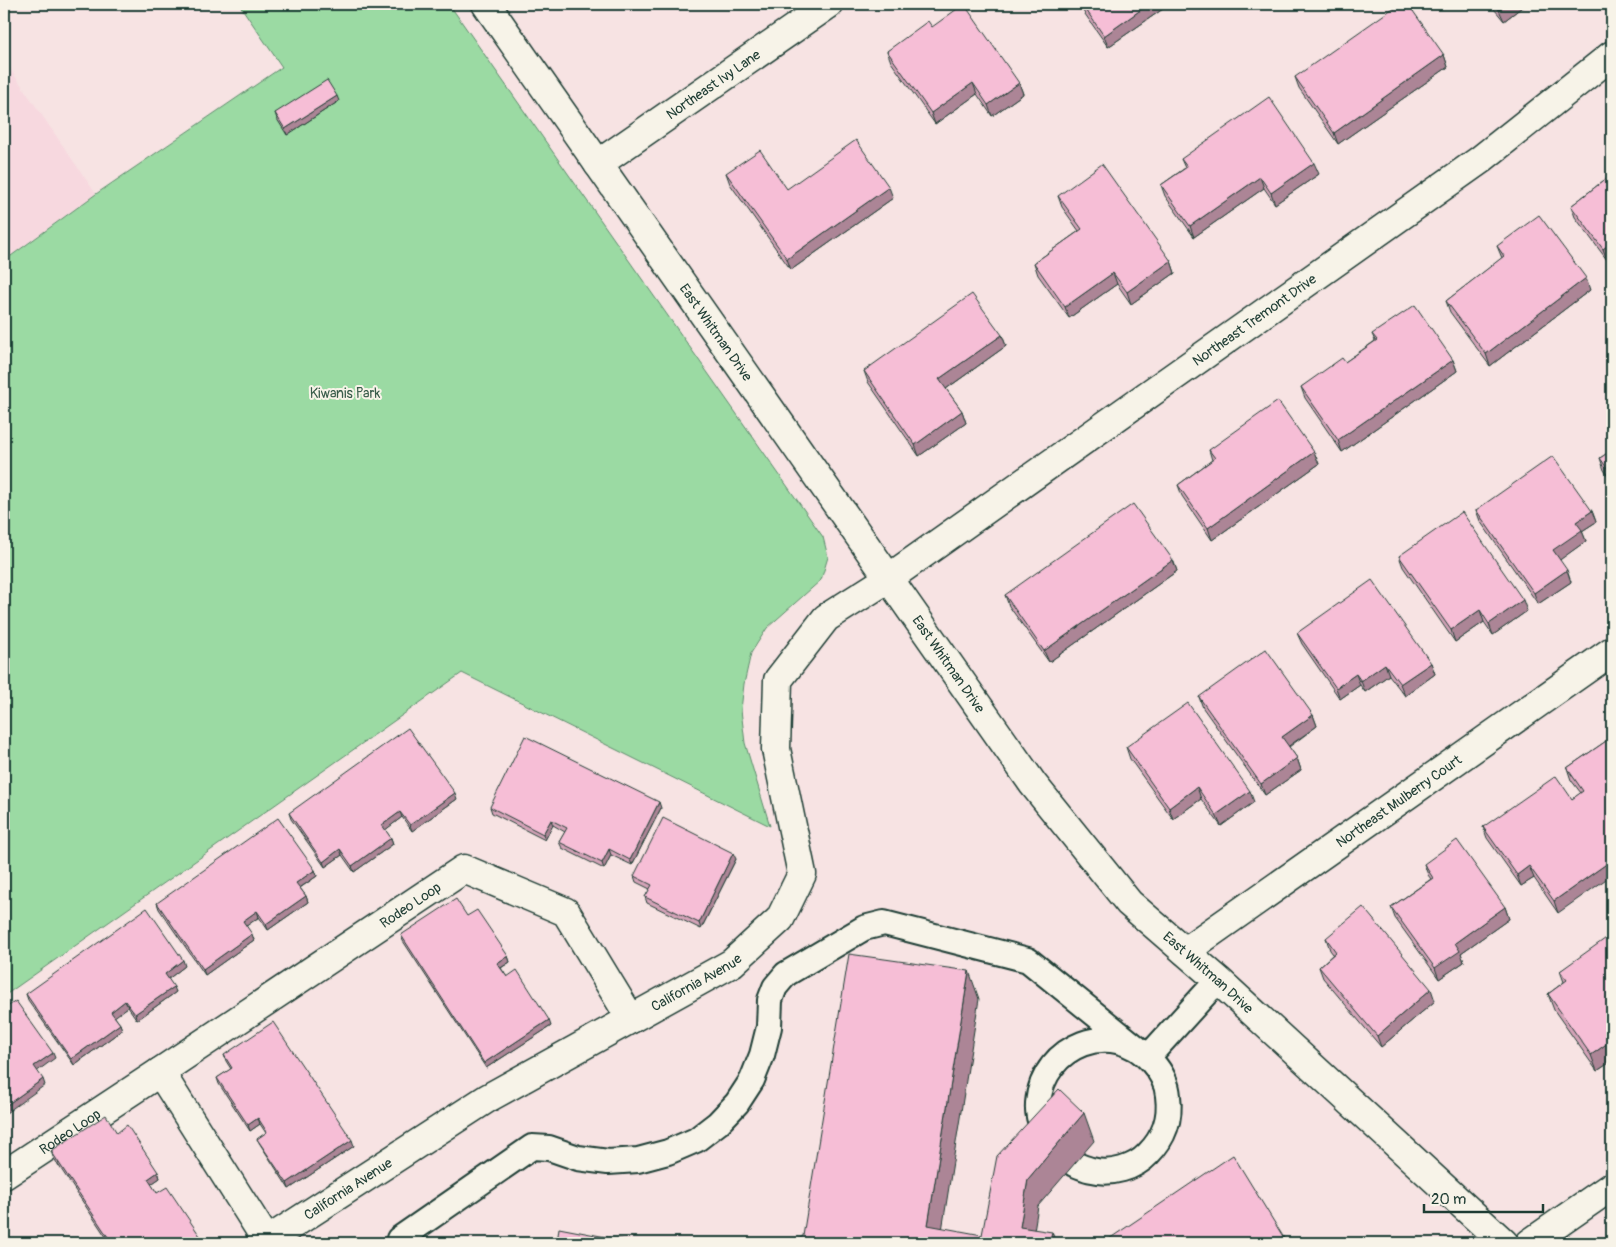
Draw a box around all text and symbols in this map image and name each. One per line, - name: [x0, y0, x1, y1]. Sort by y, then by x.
- street label: Northeast Ivy Lane: [663, 46, 764, 123]
- street label: Northeast Tremont Drive: [1189, 270, 1320, 369]
- street label: East Whitman Drive: [676, 280, 756, 384]
- park label: Kiwanis Park: [310, 385, 381, 402]
- street label: East Whitman Drive: [909, 612, 989, 716]
- street label: Northeast Mulberry Court: [1332, 751, 1465, 851]
- street label: Rodeo Loop: [377, 878, 444, 931]
- street label: East Whitman Drive: [1160, 928, 1257, 1017]
- street label: California Avenue: [648, 950, 745, 1015]
- street label: Rodeo Loop: [36, 1105, 104, 1158]
- street label: California Avenue: [301, 1154, 395, 1223]
- scale bar: [1424, 1182, 1542, 1214]
- text: 20 m: [1431, 1190, 1466, 1209]

